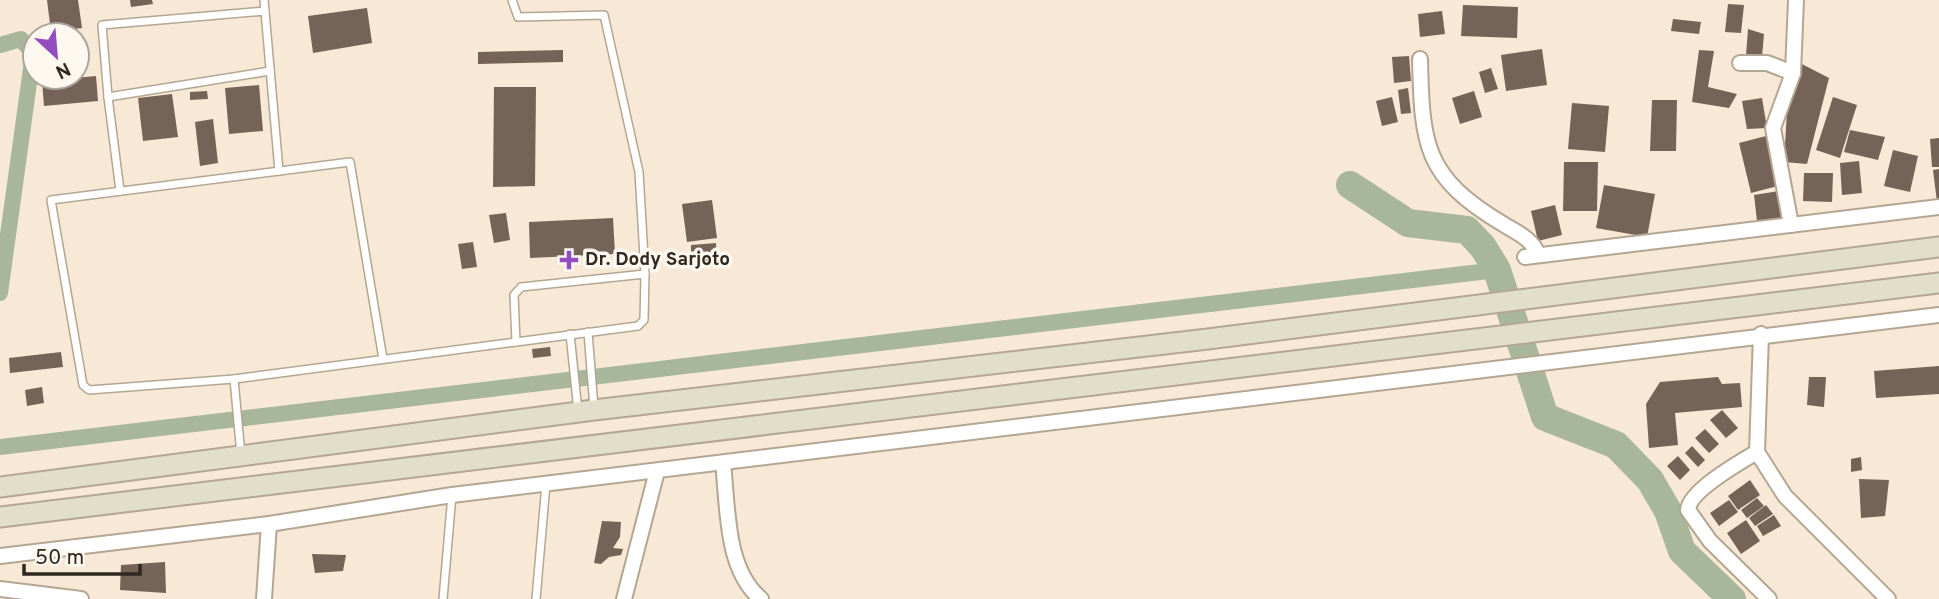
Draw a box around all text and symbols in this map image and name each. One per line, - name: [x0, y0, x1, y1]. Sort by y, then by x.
- north arrow: [21, 21, 91, 91]
- text: N: [51, 56, 74, 83]
- place label: Dr. Dody Sarjoto: [585, 248, 730, 272]
- marker: Dr. Dody Sarjoto: [559, 250, 579, 270]
- scale bar: [24, 532, 140, 576]
- text: 50 m: [35, 545, 84, 572]

